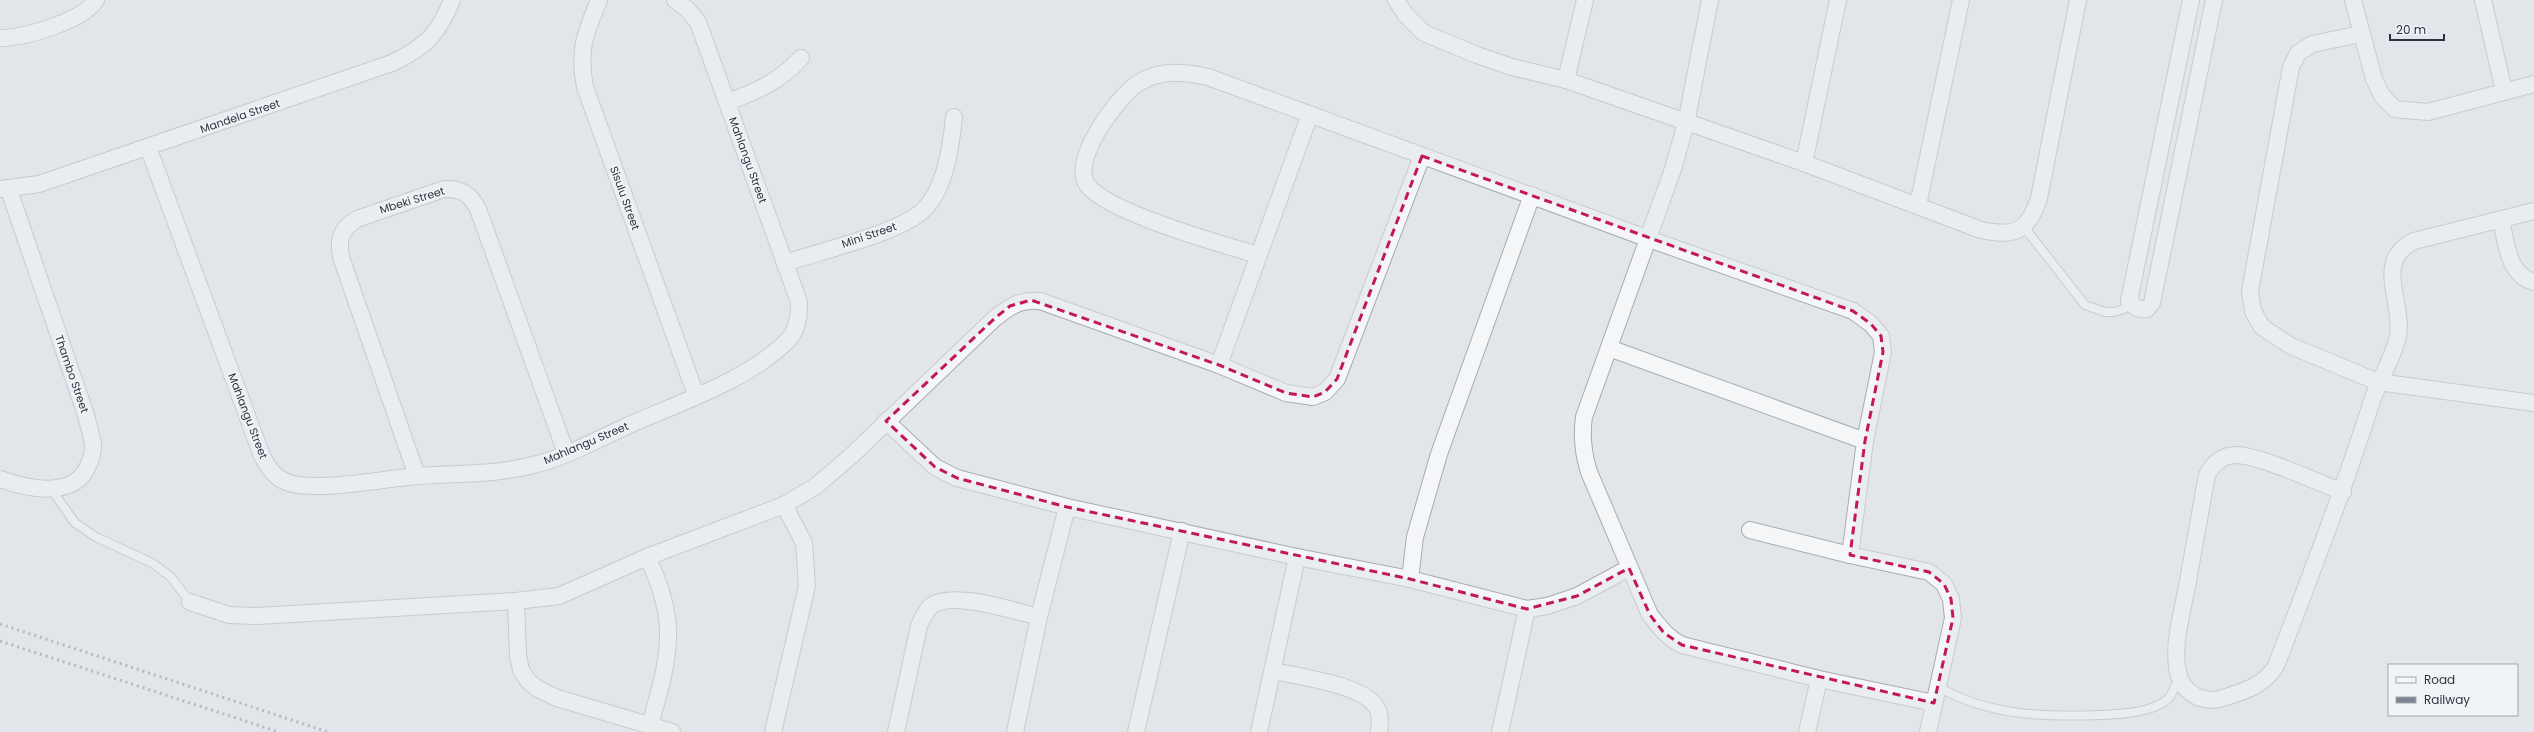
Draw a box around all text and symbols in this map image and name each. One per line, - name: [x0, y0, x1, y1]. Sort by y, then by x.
- scale bar: [2390, 16, 2444, 42]
- text: 20 m: [2396, 21, 2426, 38]
- street label: Mandela Street: [198, 95, 282, 137]
- street label: Mahlangu Street: [725, 115, 771, 205]
- street label: Sisulu Street: [606, 164, 644, 232]
- street label: Mbeki Street: [378, 183, 446, 217]
- street label: Mini Street: [839, 218, 899, 252]
- street label: Thambo Street: [51, 333, 93, 415]
- street label: Mahlangu Street: [224, 371, 272, 461]
- street label: Mahlangu Street: [541, 418, 631, 468]
- legend: [2388, 664, 2518, 716]
- text: Road: [2424, 671, 2455, 688]
- text: Railway: [2424, 691, 2470, 708]

